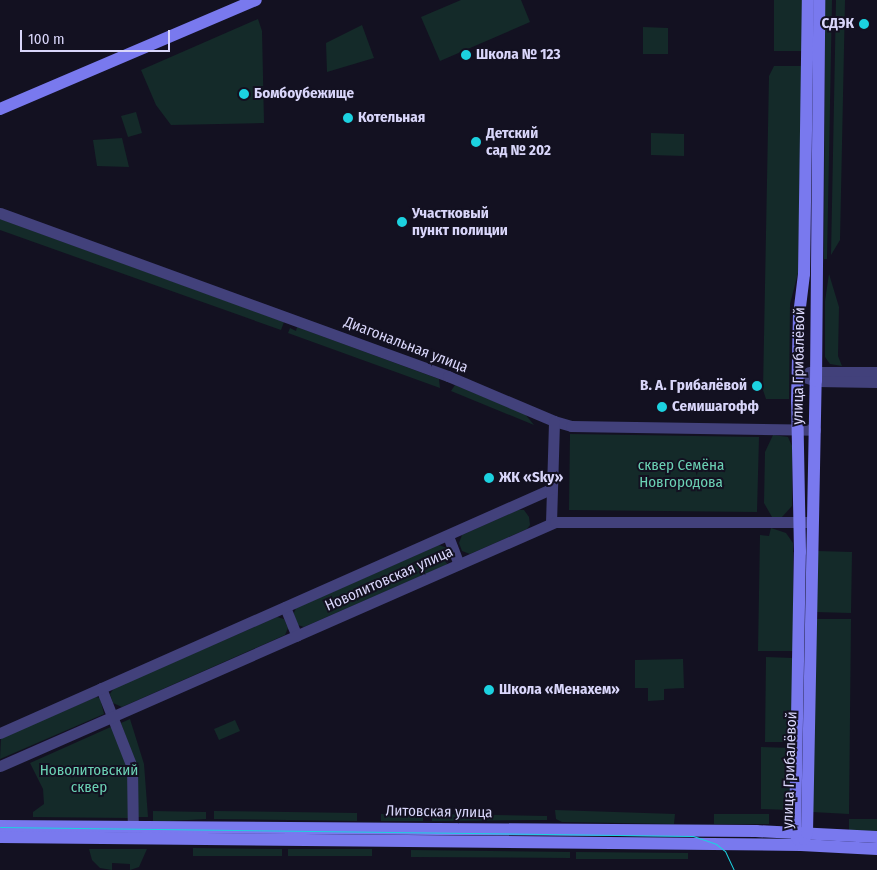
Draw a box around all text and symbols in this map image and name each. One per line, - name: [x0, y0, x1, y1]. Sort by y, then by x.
- place label: СДЭК: [821, 15, 854, 33]
- marker: СДЭК: [858, 18, 870, 30]
- scale bar: [22, 20, 172, 52]
- text: 100 m: [28, 30, 65, 48]
- place label: Школа № 123: [476, 46, 561, 64]
- marker: Школа № 123: [460, 49, 472, 61]
- place label: Бомбоубежище: [254, 85, 354, 103]
- marker: Бомбоубежище: [238, 88, 250, 100]
- place label: Котельная: [358, 109, 425, 127]
- marker: Котельная: [342, 112, 354, 124]
- place label: Детский сад № 202: [486, 124, 551, 159]
- marker: Детский сад № 202: [470, 136, 482, 148]
- place label: Участковый пункт полиции: [412, 204, 508, 239]
- marker: Участковый пункт полиции: [396, 216, 408, 228]
- street label: улица Грибалёвой: [789, 307, 809, 425]
- street label: Диагональная улица: [342, 313, 470, 377]
- place label: В. А. Грибалёвой: [640, 377, 747, 395]
- marker: В. А. Грибалёвой: [751, 380, 763, 392]
- place label: Семишагофф: [672, 398, 759, 416]
- marker: Семишагофф: [656, 401, 668, 413]
- park label: сквер Семёна Новгородова: [638, 456, 724, 491]
- place label: ЖК «Sky»: [499, 469, 563, 487]
- marker: ЖК «Sky»: [483, 472, 495, 484]
- street label: Новолитовская улица: [322, 543, 456, 615]
- place label: Школа «Менахем»: [499, 681, 620, 699]
- marker: Школа «Менахем»: [483, 684, 495, 696]
- street label: улица Грибалёвой: [779, 711, 801, 829]
- park label: Новолитовский сквер: [40, 761, 138, 796]
- street label: Литовская улица: [385, 802, 493, 822]

